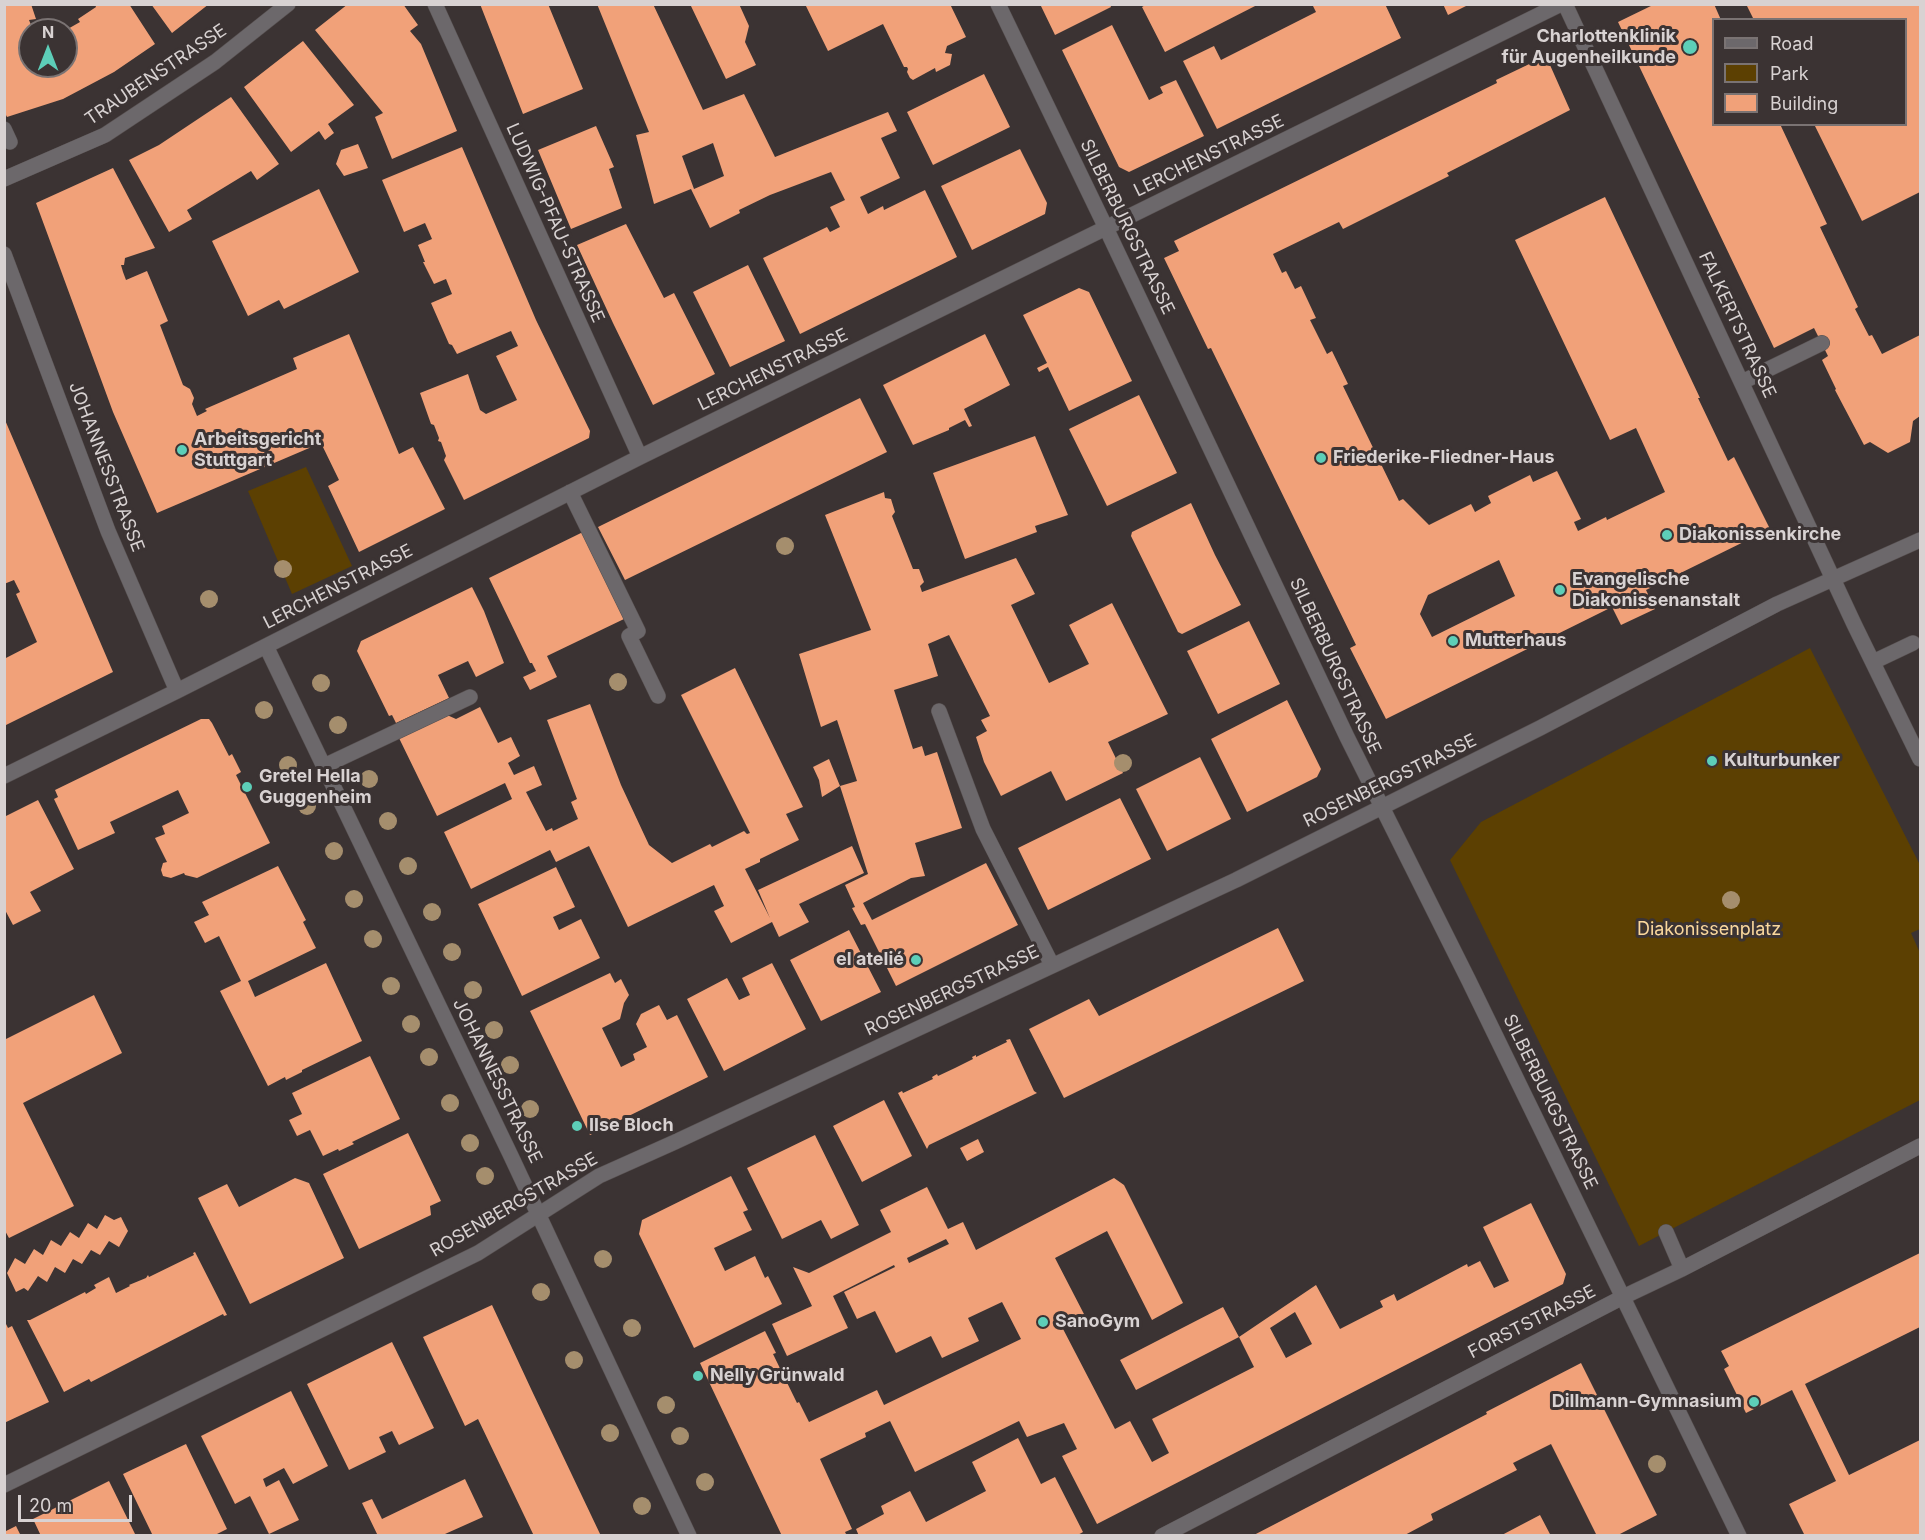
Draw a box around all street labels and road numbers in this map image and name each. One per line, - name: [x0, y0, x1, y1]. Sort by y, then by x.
- street label: TRAUBENSTRASSE: [81, 20, 231, 130]
- street label: LERCHENSTRASSE: [1130, 110, 1288, 202]
- street label: LUDWIG-PFAU-STRASSE: [501, 120, 609, 326]
- street label: SILBERBURGSTRASSE: [1075, 136, 1179, 318]
- street label: FALKERTSTRASSE: [1694, 248, 1780, 402]
- street label: LERCHENSTRASSE: [694, 324, 852, 416]
- street label: JOHANNESSTRASSE: [64, 379, 148, 555]
- street label: LERCHENSTRASSE: [260, 540, 416, 634]
- street label: SILBERBURGSTRASSE: [1285, 574, 1385, 758]
- street label: ROSENBERGSTRASSE: [1300, 730, 1480, 832]
- street label: ROSENBERGSTRASSE: [861, 941, 1043, 1041]
- street label: JOHANNESSTRASSE: [448, 995, 546, 1167]
- street label: SILBERBURGSTRASSE: [1498, 1011, 1602, 1193]
- street label: ROSENBERGSTRASSE: [426, 1148, 602, 1262]
- street label: FORSTSTRASSE: [1465, 1281, 1599, 1363]

